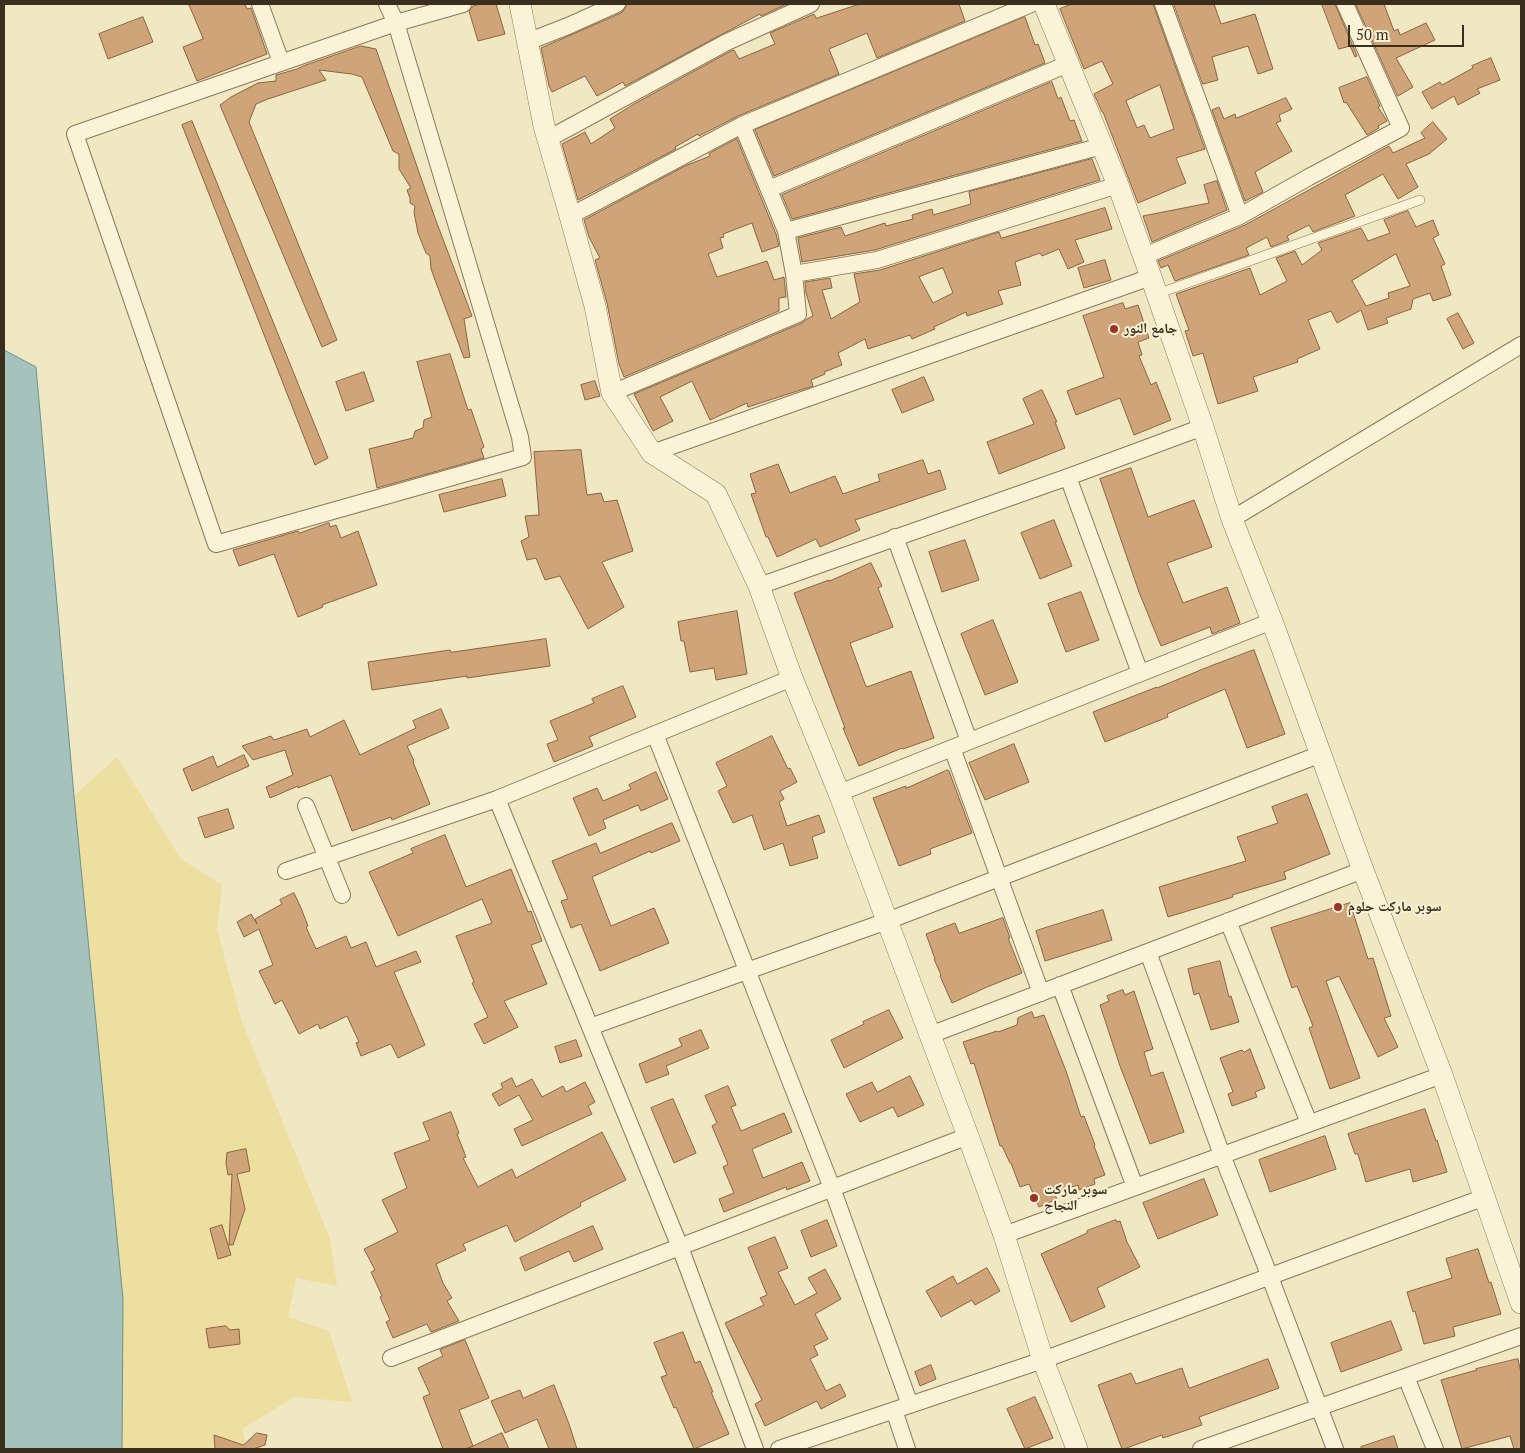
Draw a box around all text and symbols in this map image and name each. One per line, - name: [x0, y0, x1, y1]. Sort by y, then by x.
- scale bar: [1350, 15, 1466, 47]
- text: 50 m: [1356, 24, 1389, 44]
- place label: جامع النور: [1124, 321, 1177, 337]
- marker: جامع النور: [1108, 323, 1120, 335]
- place label: سوبر ماركت حلوم: [1348, 899, 1442, 915]
- marker: سوبر ماركت حلوم: [1332, 901, 1344, 913]
- place label: سوبر ماركت النجاح: [1044, 1182, 1107, 1214]
- marker: سوبر ماركت النجاح: [1028, 1192, 1040, 1204]

